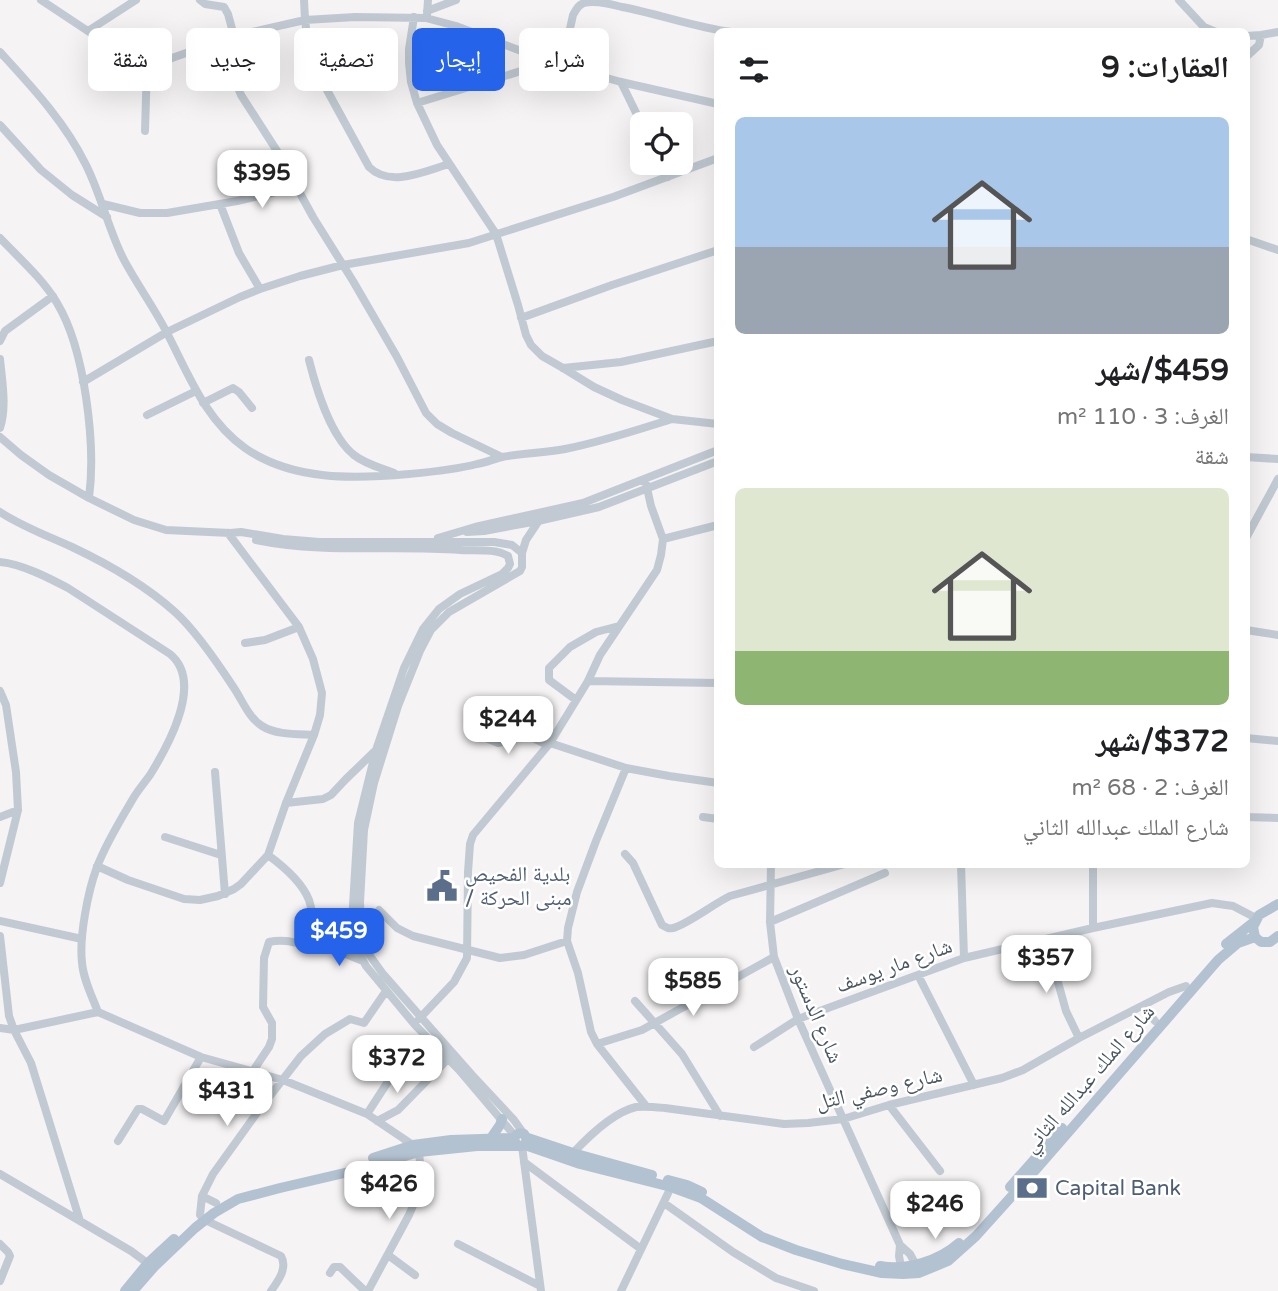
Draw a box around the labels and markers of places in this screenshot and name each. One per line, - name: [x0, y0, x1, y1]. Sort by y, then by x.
- pin: $395: [221, 150, 303, 210]
- pin: $244: [467, 696, 549, 756]
- place label: بلدية الفحيص / مبنى الحركة: [465, 862, 572, 911]
- public building icon: بلدية الفحيص / مبنى الحركة: [425, 869, 459, 903]
- pin: $459: [298, 908, 380, 968]
- pin: $357: [1005, 936, 1087, 995]
- pin: $585: [652, 958, 734, 1018]
- pin: $372: [356, 1036, 438, 1095]
- pin: $431: [186, 1068, 268, 1128]
- pin: $426: [348, 1162, 430, 1221]
- bank icon: Capital Bank: [1015, 1171, 1049, 1205]
- place label: Capital Bank: [1055, 1176, 1181, 1201]
- pin: $246: [894, 1182, 976, 1241]

